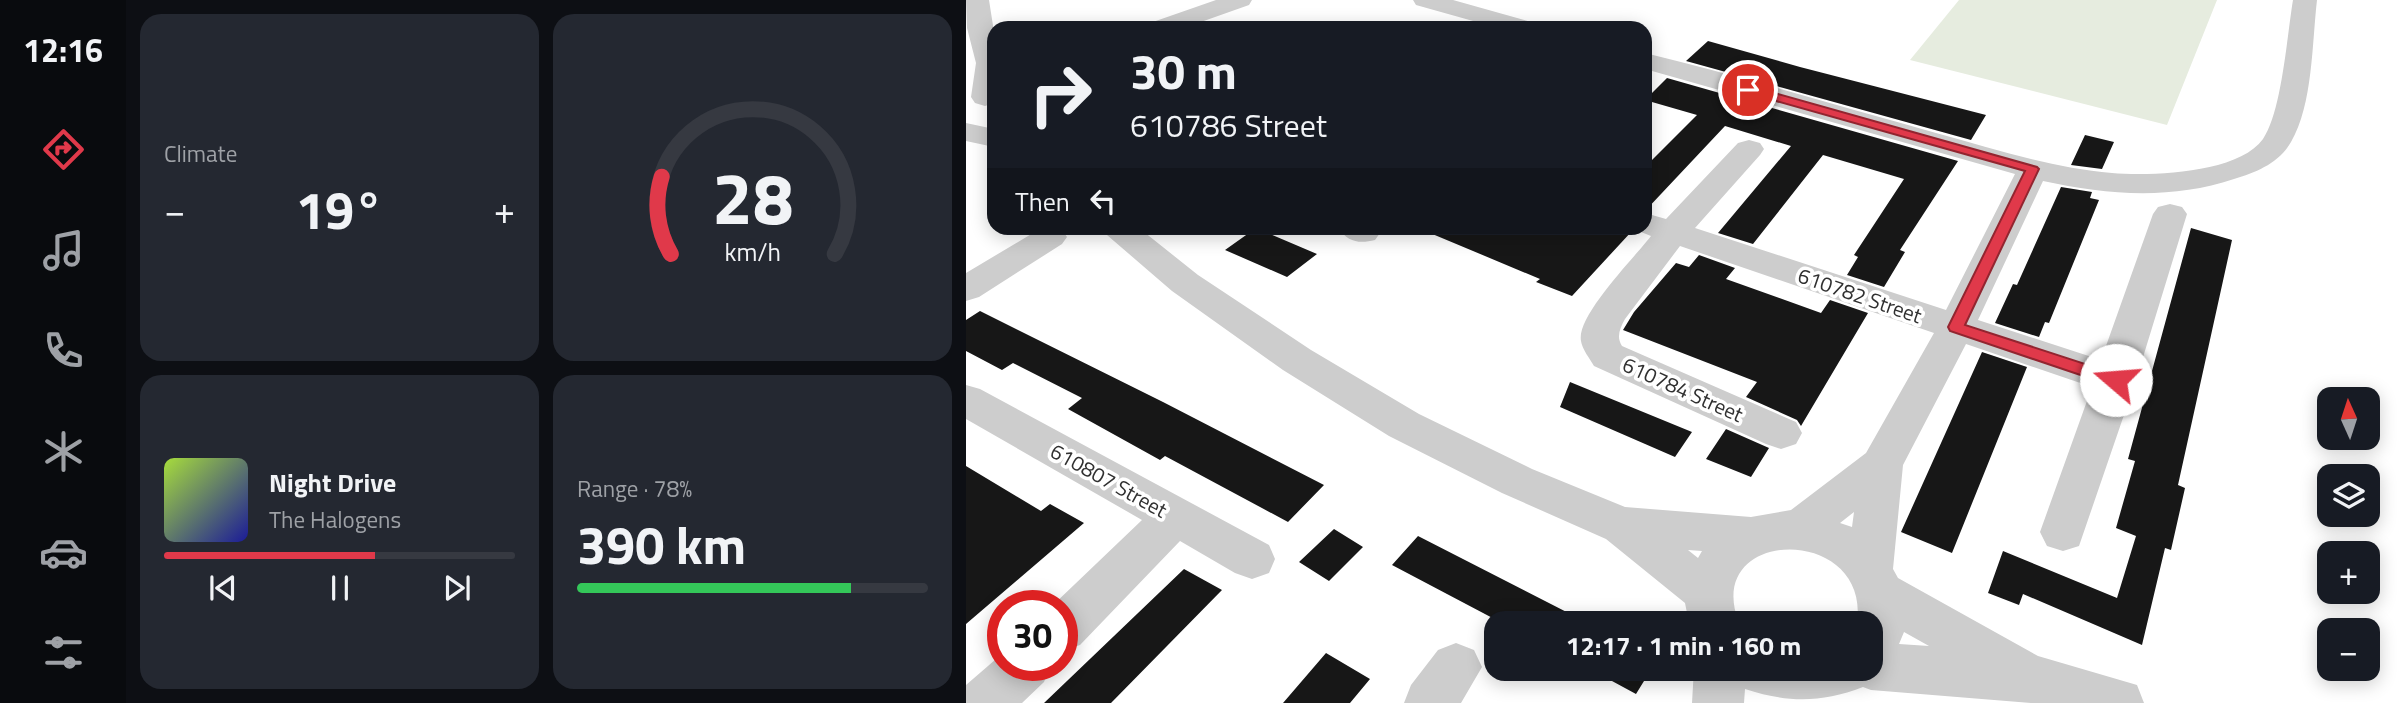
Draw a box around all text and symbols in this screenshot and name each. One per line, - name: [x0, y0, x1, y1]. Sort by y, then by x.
- text: 12:16: [23, 26, 103, 74]
- text: 30 m: [1130, 33, 1237, 108]
- icon: right: [1015, 49, 1106, 140]
- pin: [1718, 60, 1778, 120]
- icon: arrive: [1729, 71, 1767, 109]
- text: 610786 Street: [1130, 101, 1327, 149]
- icon: directions: [39, 125, 88, 174]
- text: Climate: [164, 136, 237, 171]
- text: 28: [712, 142, 793, 252]
- text: 19°: [296, 170, 383, 249]
- text: −: [164, 181, 185, 239]
- text: +: [494, 181, 515, 239]
- text: Then: [1015, 182, 1070, 221]
- icon: left: [1084, 182, 1122, 220]
- icon: music: [39, 226, 88, 275]
- text: km/h: [724, 232, 781, 270]
- street label: 610782 Street: [1794, 259, 1927, 331]
- icon: phone: [39, 326, 88, 375]
- position arrow: [2079, 343, 2153, 417]
- street label: 610784 Street: [1617, 348, 1749, 430]
- north arrow: [2317, 387, 2380, 450]
- map controls: [2317, 387, 2380, 681]
- icon: climate: [39, 427, 88, 476]
- street label: 610807 Street: [1045, 435, 1174, 526]
- text: Night Drive: [269, 463, 396, 502]
- button: layers: [2317, 464, 2380, 527]
- text: Range · 78%: [577, 471, 692, 506]
- text: The Halogens: [269, 502, 401, 537]
- text: 390 km: [577, 505, 746, 584]
- icon: car: [39, 528, 88, 577]
- button: +: [2317, 541, 2380, 604]
- icon: previous: [204, 569, 242, 607]
- icon: pause: [321, 569, 359, 607]
- icon: next: [438, 569, 476, 607]
- speed limit sign: 30: [987, 590, 1078, 681]
- button: −: [2317, 618, 2380, 681]
- text: 12:17 · 1 min · 160 m: [1566, 626, 1801, 665]
- icon: filters: [39, 628, 88, 677]

